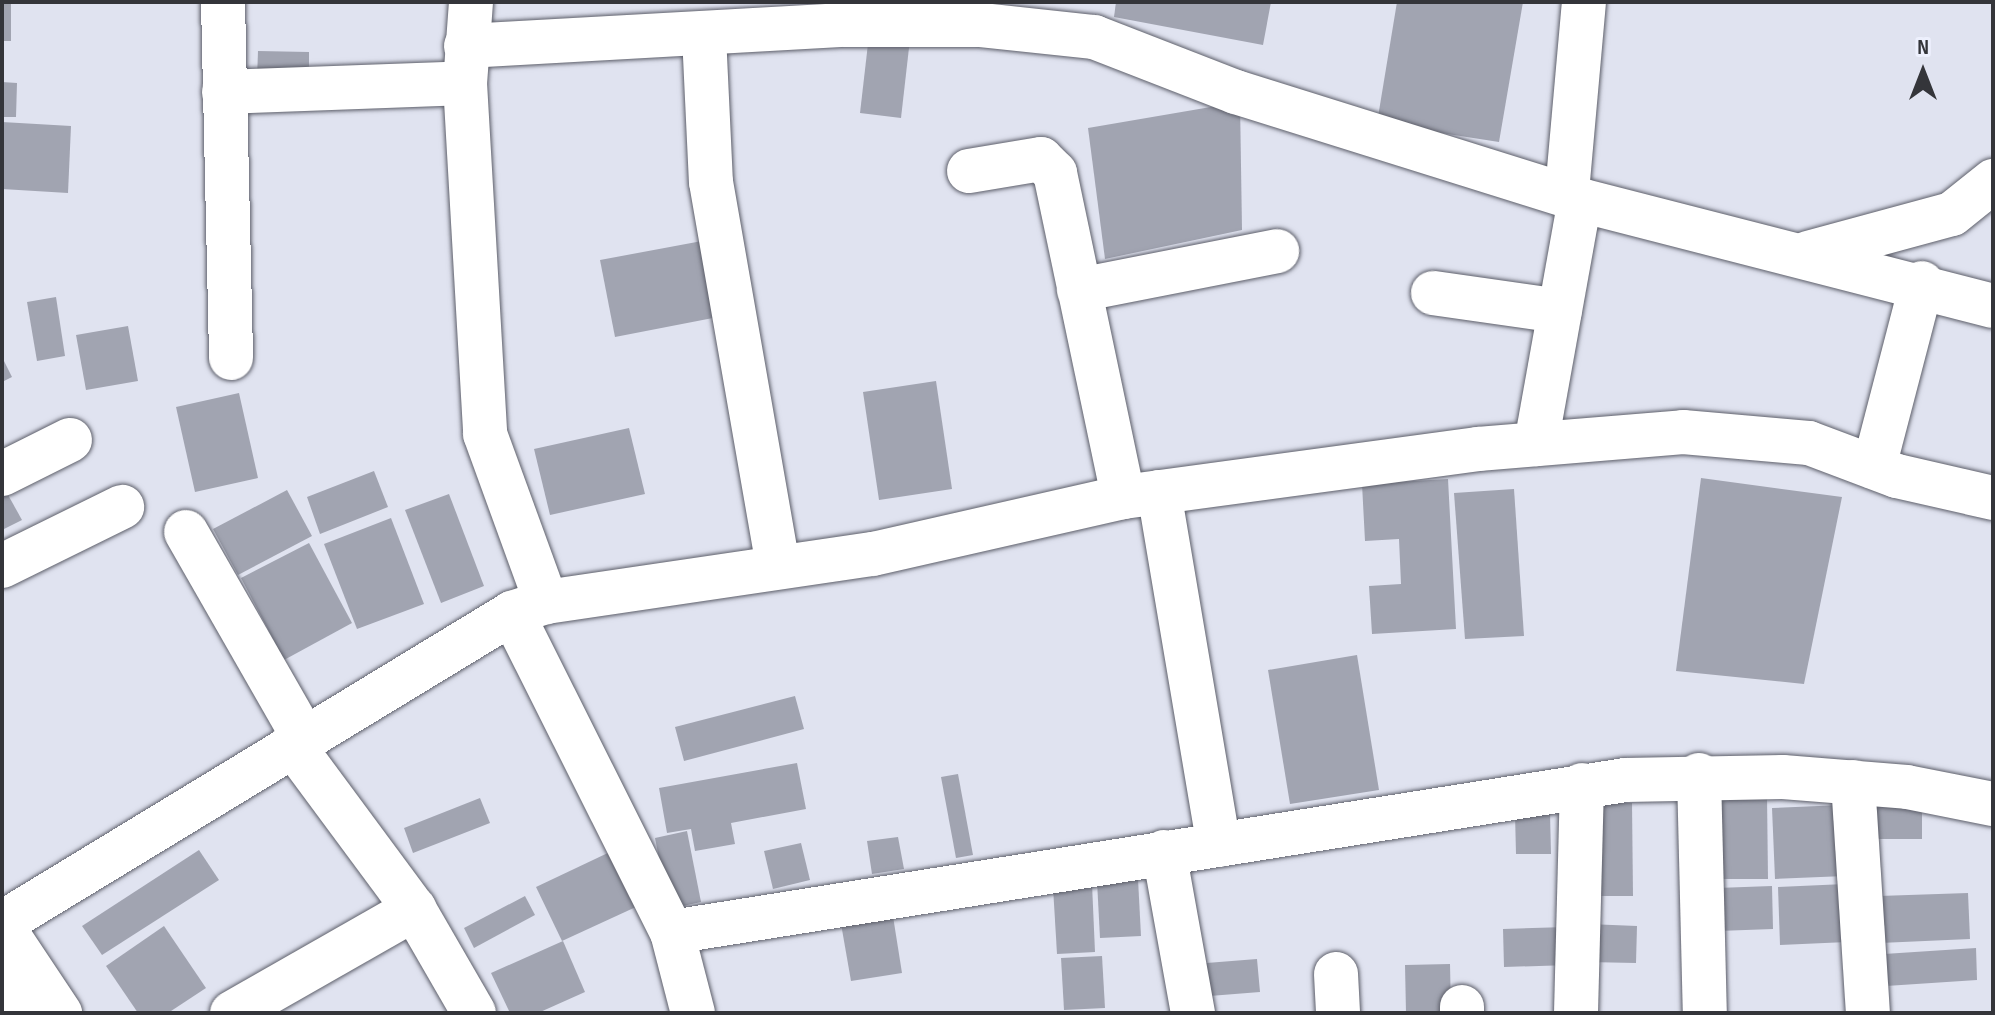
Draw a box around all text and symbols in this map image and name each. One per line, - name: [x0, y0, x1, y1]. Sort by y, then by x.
- north arrow: [1883, 32, 1963, 112]
- text: N: [1917, 34, 1929, 61]

